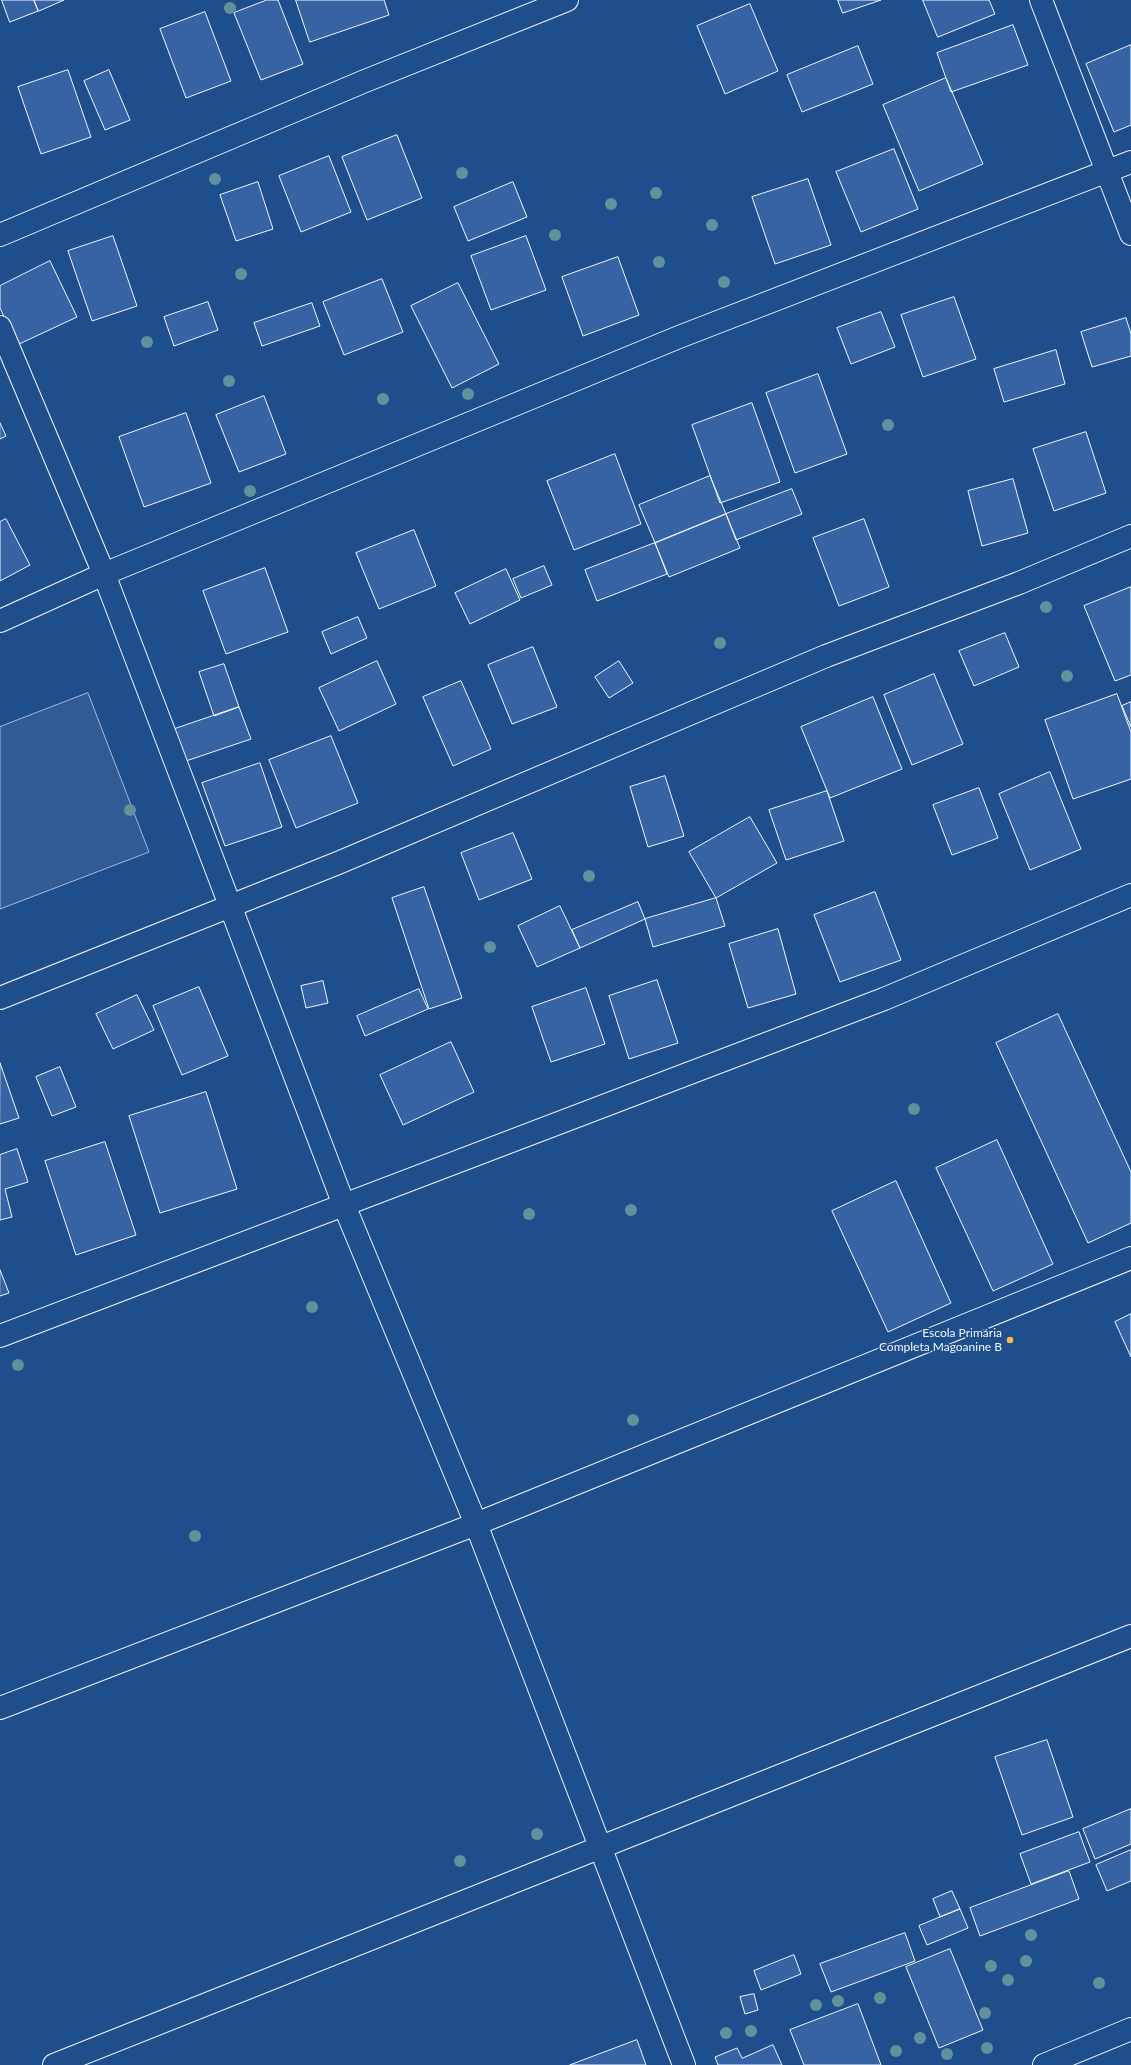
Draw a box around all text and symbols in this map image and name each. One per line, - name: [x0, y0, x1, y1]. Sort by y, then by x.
- place label: Escola Primária Completa Magoanine B: [879, 1326, 1002, 1354]
- marker: Escola Primária Completa Magoanine B: [1005, 1335, 1015, 1345]

